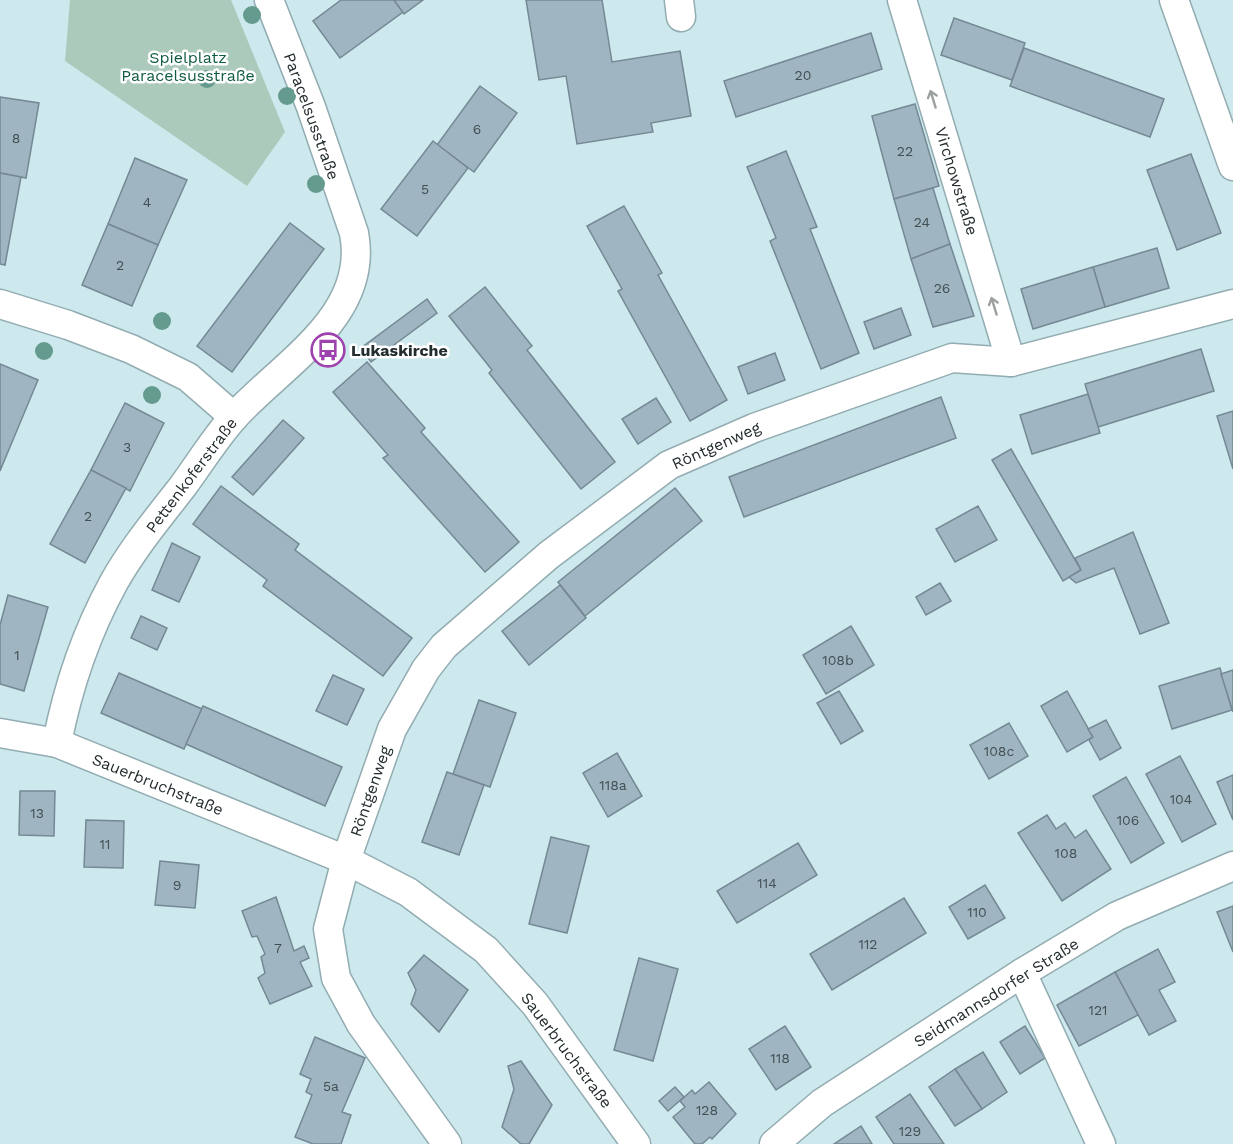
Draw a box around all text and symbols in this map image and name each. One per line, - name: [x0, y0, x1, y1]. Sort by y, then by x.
- park label: Spielplatz Paracelsusstraße: [121, 48, 255, 85]
- street label: Paracelsusstraße: [280, 50, 343, 182]
- house number: 20: [795, 67, 811, 83]
- one-way arrow: [927, 90, 938, 109]
- house number: 6: [473, 121, 481, 137]
- street label: Virchowstraße: [931, 125, 982, 237]
- house number: 8: [12, 130, 20, 146]
- house number: 22: [897, 143, 913, 159]
- house number: 5: [421, 181, 429, 197]
- house number: 4: [143, 194, 151, 210]
- house number: 24: [914, 214, 930, 230]
- house number: 2: [116, 257, 124, 273]
- house number: 26: [934, 280, 950, 296]
- one-way arrow: [988, 297, 999, 316]
- bus stop icon: Lukaskirche: [310, 332, 346, 368]
- place label: Lukaskirche: [351, 341, 448, 360]
- street label: Pettenkoferstraße: [142, 414, 241, 537]
- street label: Röntgenweg: [669, 417, 764, 473]
- house number: 3: [123, 439, 131, 455]
- house number: 2: [84, 508, 92, 524]
- house number: 1: [14, 647, 20, 663]
- house number: 108b: [822, 652, 854, 668]
- street label: Röntgenweg: [346, 743, 395, 839]
- house number: 108c: [984, 743, 1014, 759]
- street label: Sauerbruchstraße: [89, 749, 226, 819]
- house number: 118a: [599, 777, 627, 793]
- house number: 104: [1170, 791, 1192, 807]
- house number: 13: [30, 805, 44, 821]
- house number: 106: [1117, 812, 1139, 828]
- house number: 11: [100, 836, 110, 852]
- house number: 108: [1055, 845, 1077, 861]
- house number: 114: [757, 875, 777, 891]
- house number: 9: [173, 877, 181, 893]
- house number: 110: [967, 904, 987, 920]
- street label: Seidmannsdorfer Straße: [910, 934, 1082, 1051]
- house number: 112: [858, 936, 878, 952]
- house number: 7: [274, 940, 282, 956]
- street label: Sauerbruchstraße: [517, 989, 616, 1112]
- house number: 121: [1088, 1002, 1108, 1018]
- house number: 118: [770, 1050, 790, 1066]
- house number: 5a: [323, 1078, 339, 1094]
- house number: 128: [696, 1102, 718, 1118]
- house number: 129: [899, 1123, 921, 1139]

